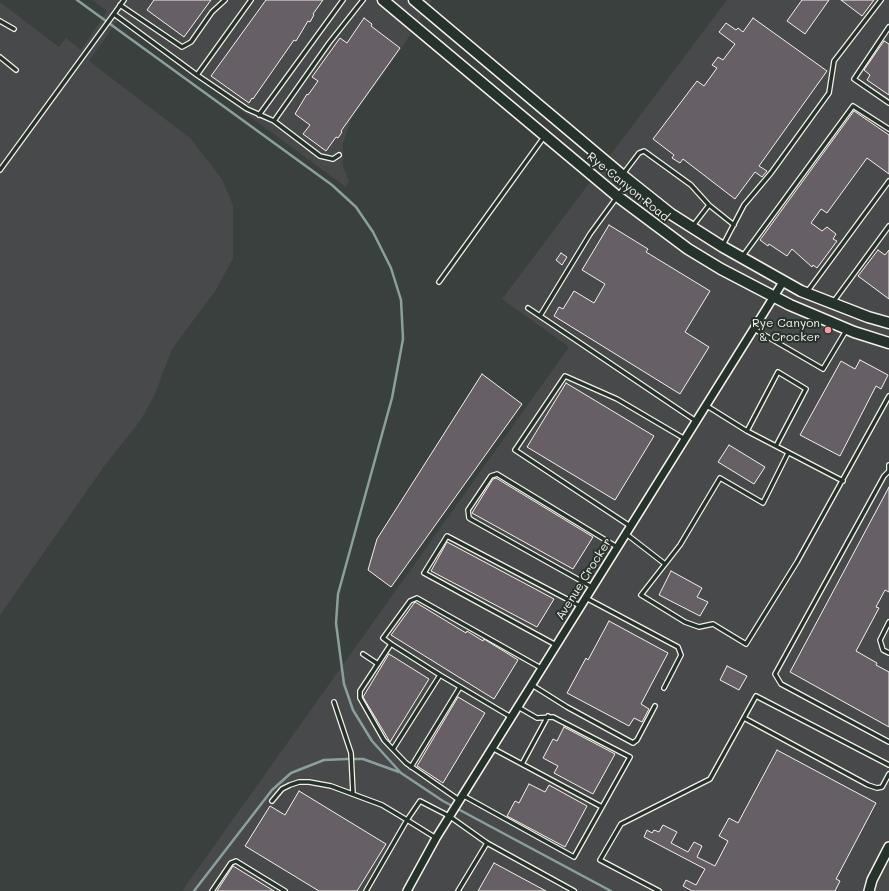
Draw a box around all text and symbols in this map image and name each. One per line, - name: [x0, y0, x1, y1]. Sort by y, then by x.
- street label: Rye Canyon Road: [584, 149, 672, 225]
- place label: Rye Canyon & Crocker: [752, 316, 820, 344]
- marker: Rye Canyon & Crocker: [823, 325, 833, 335]
- street label: Avenue Crocker: [553, 535, 615, 623]

